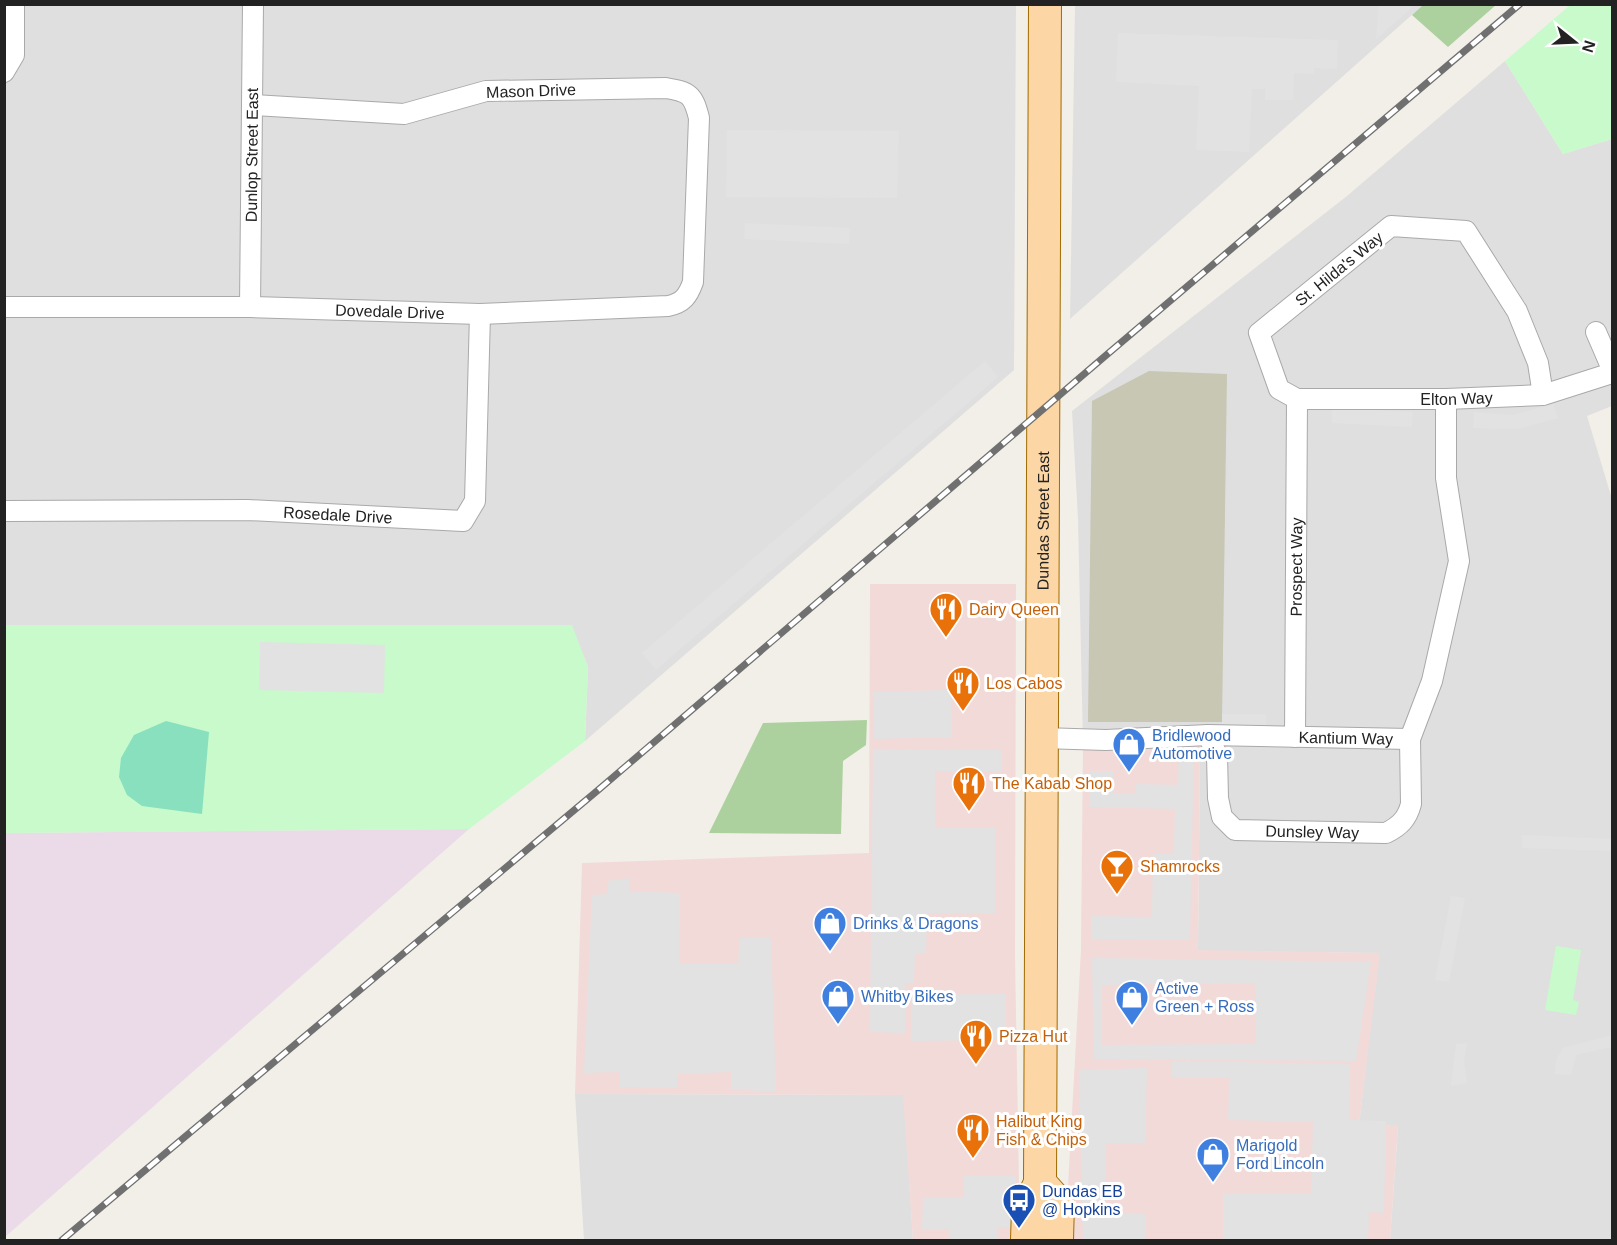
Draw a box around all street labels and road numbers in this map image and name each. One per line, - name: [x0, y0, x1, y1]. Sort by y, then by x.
- street label: Mason Drive: [486, 81, 576, 101]
- street label: Dunlop Street East: [242, 87, 261, 222]
- street label: St. Hilda's Way: [1292, 229, 1386, 309]
- street label: Dovedale Drive: [335, 301, 445, 321]
- street label: Elton Way: [1420, 389, 1493, 408]
- street label: Dundas Street East: [1034, 451, 1052, 590]
- street label: Rosedale Drive: [283, 503, 393, 526]
- street label: Prospect Way: [1287, 517, 1305, 617]
- street label: Kantium Way: [1298, 728, 1393, 747]
- street label: Dunsley Way: [1265, 822, 1359, 841]

